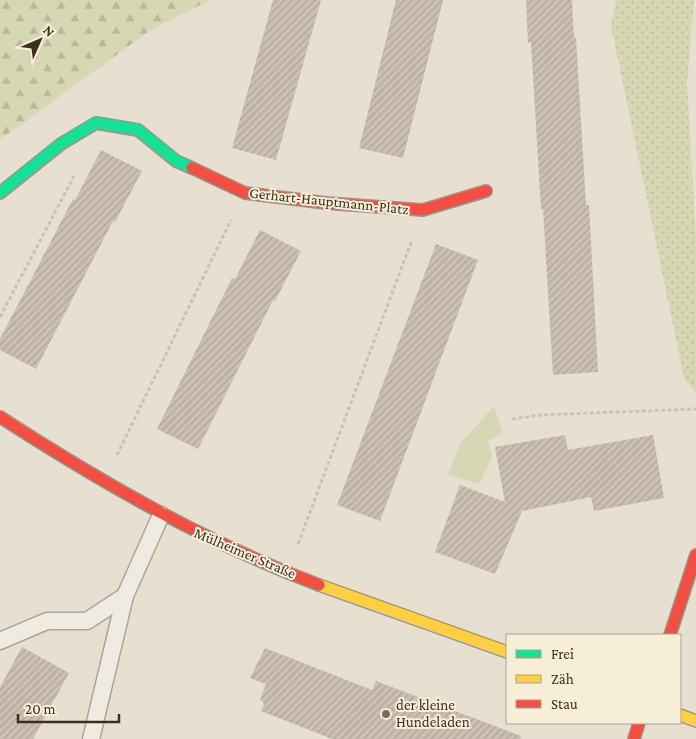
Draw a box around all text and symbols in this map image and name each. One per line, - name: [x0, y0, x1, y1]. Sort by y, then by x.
- north arrow: [15, 15, 65, 65]
- text: N: [40, 22, 59, 40]
- street label: Gerhart-Hauptmann-Platz: [249, 185, 409, 218]
- street label: Mülheimer Straße: [192, 524, 298, 582]
- legend: [506, 634, 681, 724]
- text: Frei: [551, 646, 574, 662]
- text: Zäh: [551, 671, 574, 687]
- scale bar: [18, 692, 119, 724]
- text: Stau: [551, 696, 578, 712]
- place label: der kleine Hundeladen: [396, 697, 470, 730]
- text: 20 m: [25, 701, 56, 717]
- marker: der kleine Hundeladen: [380, 708, 392, 720]

